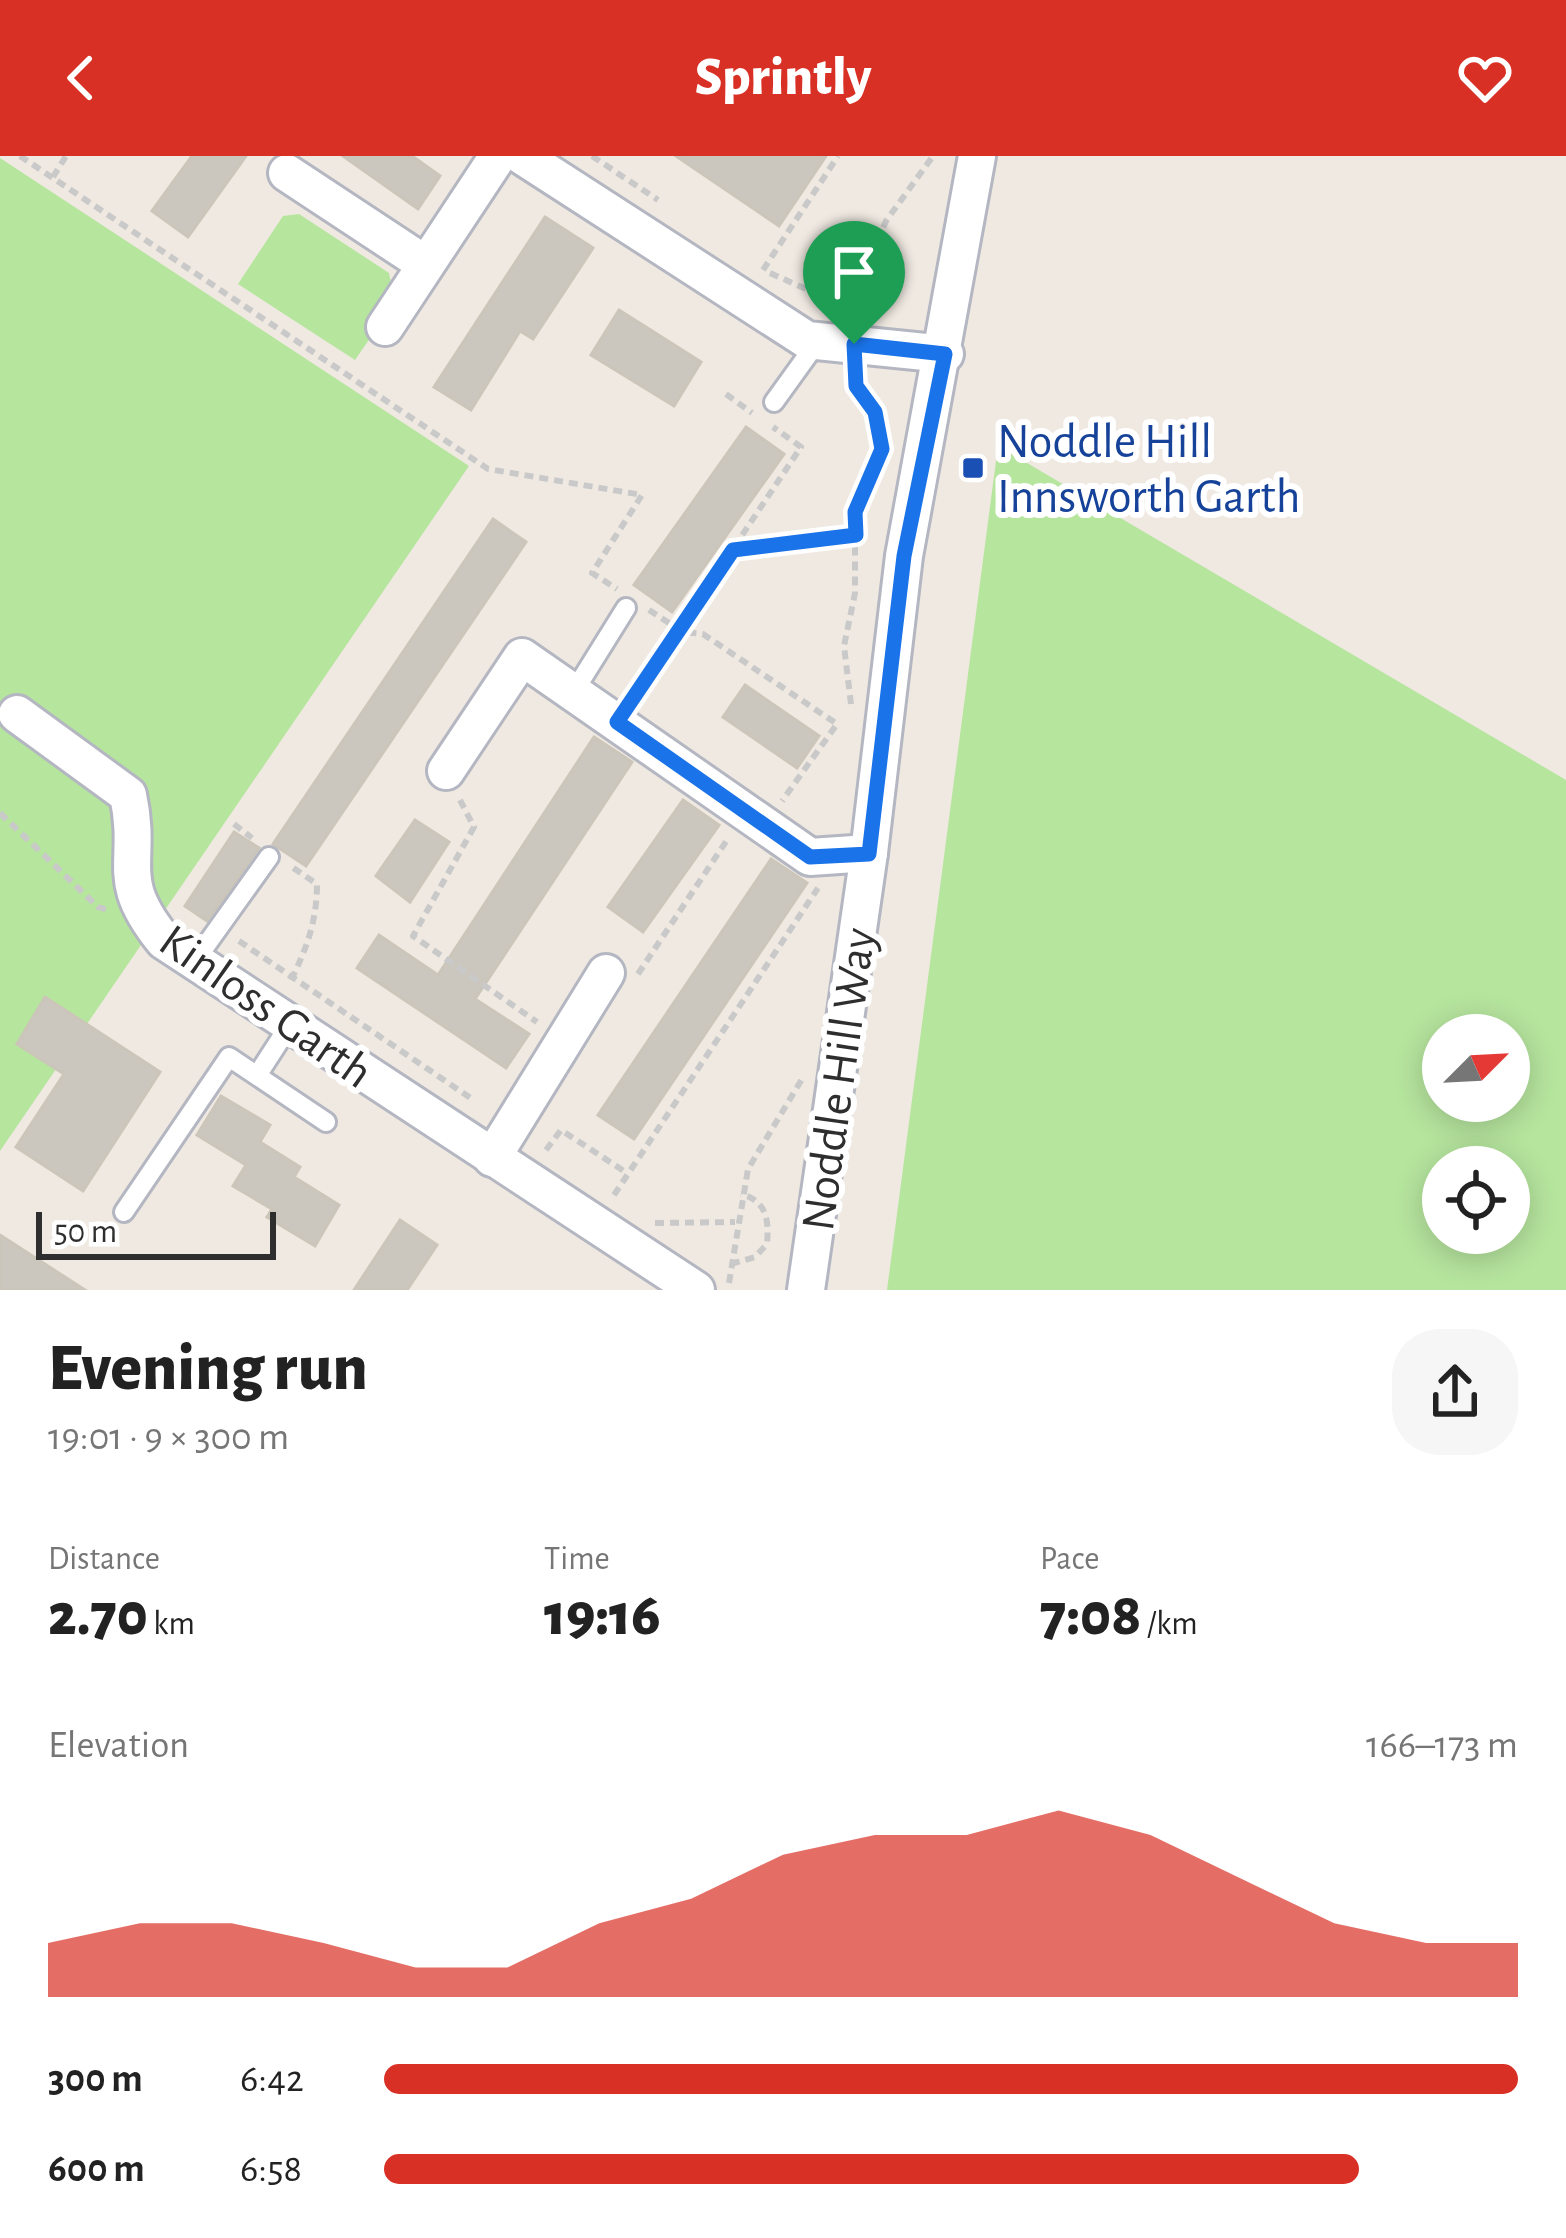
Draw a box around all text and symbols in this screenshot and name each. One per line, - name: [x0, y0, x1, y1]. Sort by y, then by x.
- icon: back: [48, 45, 114, 111]
- icon: heart: [1452, 45, 1518, 111]
- text: Sprintly: [695, 51, 871, 105]
- pin: [803, 221, 905, 344]
- icon: arrive: [821, 239, 887, 305]
- place label: Noddle Hill Innsworth Garth: [997, 419, 1300, 522]
- marker: Noddle Hill Innsworth Garth: [960, 455, 986, 481]
- street label: Kinloss Garth: [150, 917, 380, 1098]
- street label: Noddle Hill Way: [795, 925, 885, 1234]
- north arrow: [1422, 1014, 1530, 1122]
- map controls: [1422, 1014, 1530, 1254]
- button: locate: [1422, 1146, 1530, 1254]
- scale bar: [36, 1206, 276, 1259]
- text: 50 m: [54, 1216, 117, 1249]
- button: share: [1392, 1329, 1518, 1455]
- text: Evening run: [48, 1336, 368, 1402]
- text: 19:01 · 9 × 300 m: [48, 1418, 289, 1457]
- text: Distance: [48, 1543, 160, 1576]
- text: Time: [544, 1543, 610, 1576]
- text: Pace: [1040, 1543, 1099, 1576]
- text: 2.70: [48, 1586, 148, 1646]
- text: 19:16: [544, 1586, 661, 1646]
- text: 7:08: [1040, 1586, 1141, 1646]
- text: km: [148, 1608, 195, 1641]
- text: /km: [1141, 1608, 1198, 1641]
- text: Elevation: [48, 1726, 189, 1765]
- text: 166–173 m: [1366, 1726, 1518, 1765]
- text: 300 m: [48, 2060, 143, 2099]
- text: 6:42: [240, 2060, 304, 2099]
- text: 600 m: [48, 2150, 145, 2189]
- text: 6:58: [240, 2150, 302, 2189]

